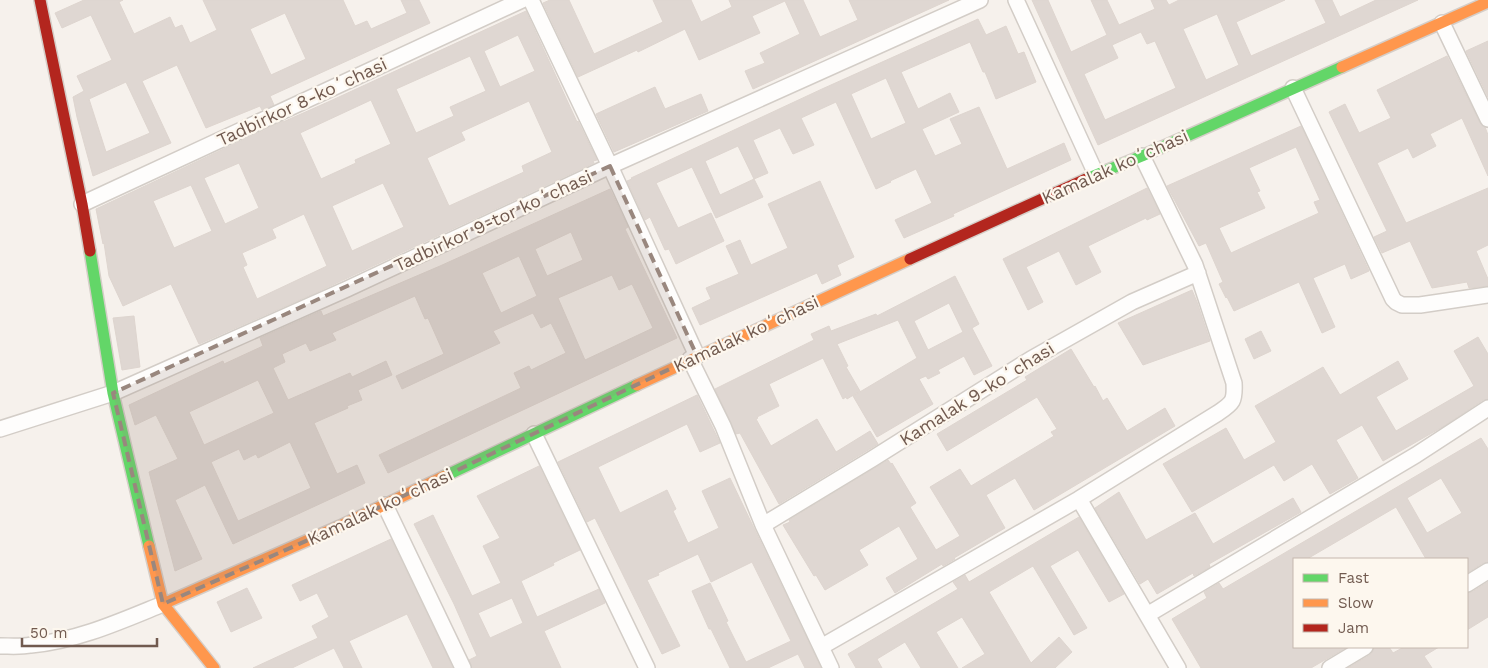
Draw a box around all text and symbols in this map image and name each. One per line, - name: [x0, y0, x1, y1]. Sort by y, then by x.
- street label: Tadbirkor 8-koʻchasi: [213, 53, 390, 150]
- street label: Kamalak koʻchasi: [1038, 125, 1191, 208]
- street label: Tadbirkor 9-tor koʻchasi: [390, 165, 595, 276]
- street label: Kamalak koʻchasi: [670, 291, 822, 376]
- street label: Kamalak 9-koʻchasi: [896, 337, 1058, 450]
- street label: Kamalak koʻchasi: [304, 464, 456, 549]
- legend: [1293, 558, 1468, 648]
- text: Fast: [1338, 569, 1370, 587]
- text: Slow: [1338, 594, 1374, 612]
- scale bar: [22, 616, 158, 648]
- text: Jam: [1338, 619, 1369, 637]
- text: 50 m: [30, 624, 67, 642]

